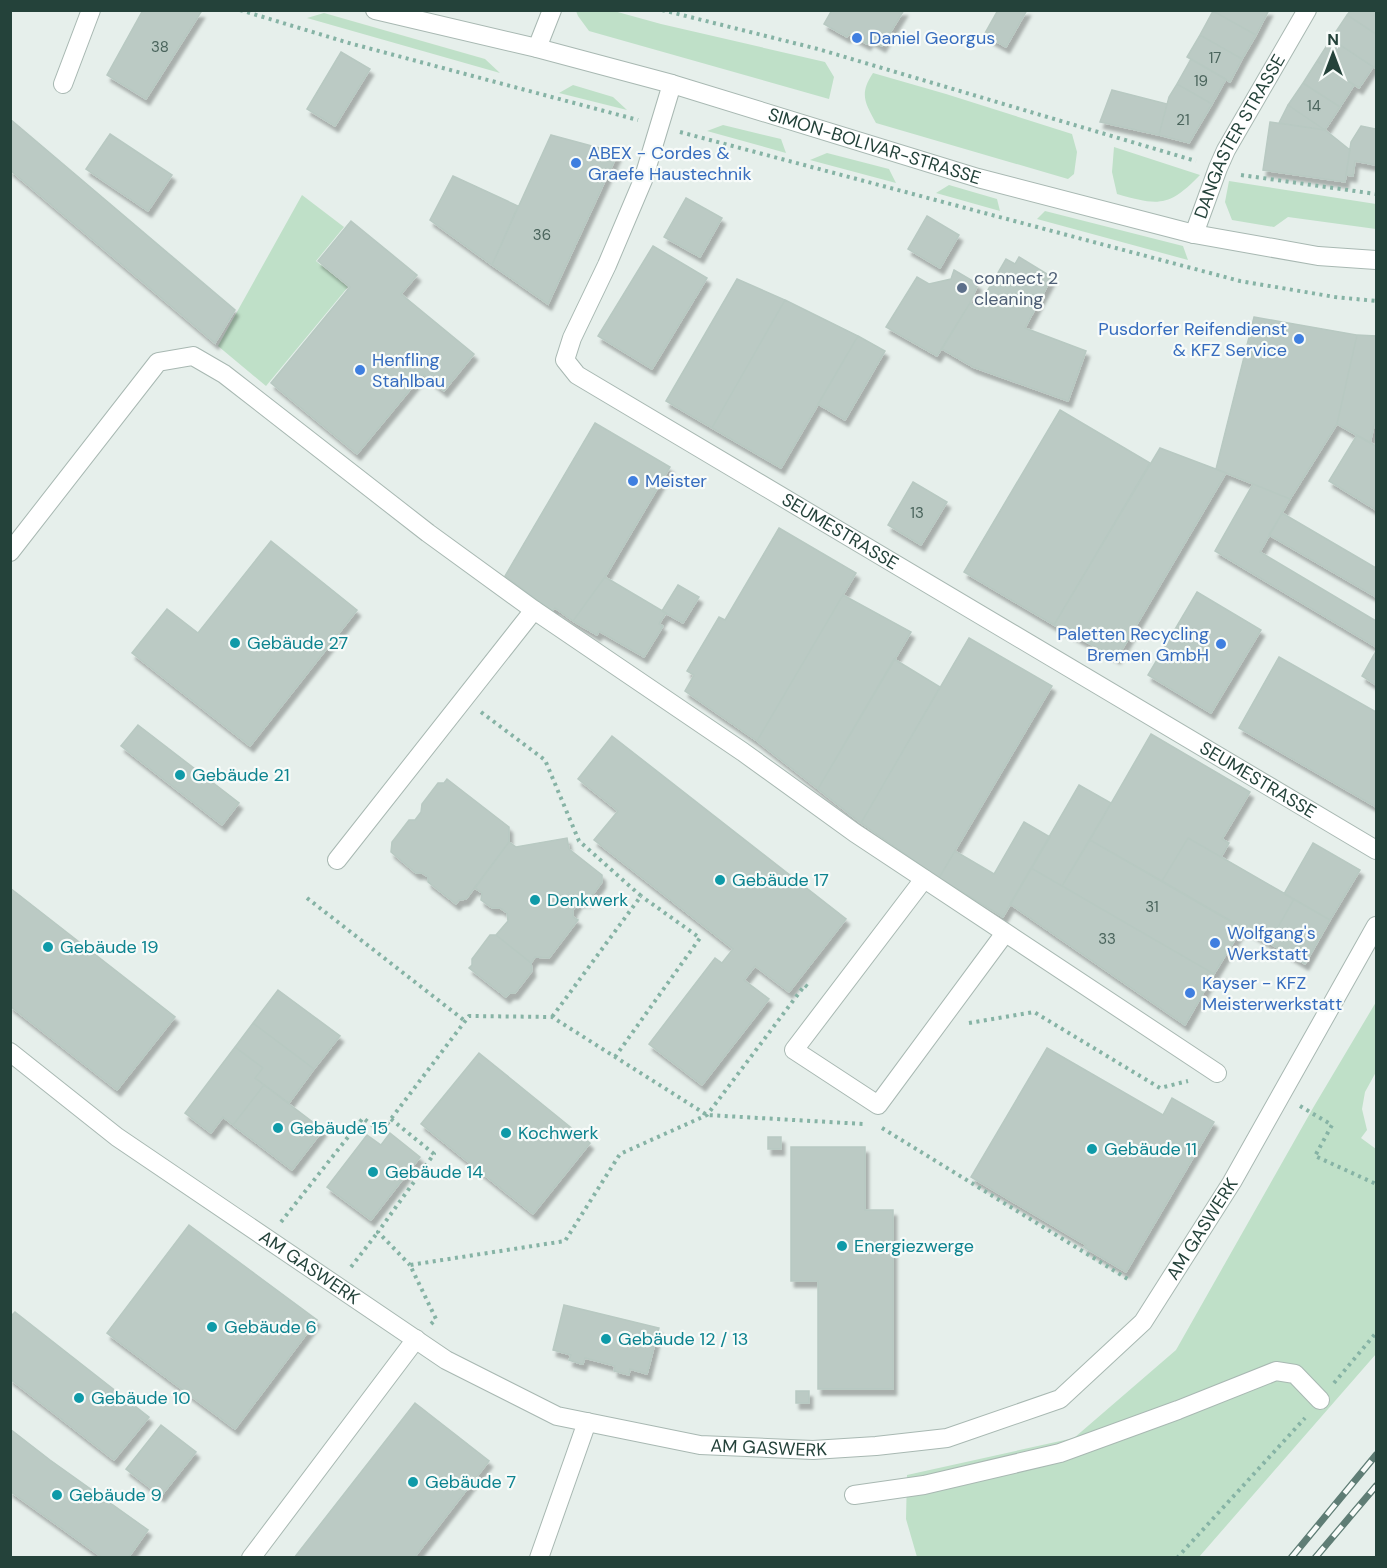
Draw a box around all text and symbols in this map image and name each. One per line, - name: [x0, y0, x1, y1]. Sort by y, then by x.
- north arrow: [1303, 24, 1363, 84]
- place label: Daniel Georgus: [869, 26, 995, 50]
- text: N: [1327, 29, 1339, 50]
- marker: Daniel Georgus: [850, 31, 864, 45]
- house number: 38: [151, 37, 169, 57]
- house number: 17: [1209, 48, 1221, 68]
- street label: DANGASTER STRASSE: [1189, 50, 1291, 222]
- house number: 19: [1194, 71, 1208, 91]
- house number: 14: [1307, 96, 1321, 116]
- street label: SIMON-BOLIVAR-STRASSE: [765, 102, 984, 190]
- house number: 21: [1176, 110, 1190, 130]
- place label: ABEX - Cordes & Graefe Haustechnik: [588, 141, 752, 186]
- marker: ABEX - Cordes & Graefe Haustechnik: [569, 156, 583, 170]
- house number: 36: [533, 225, 551, 245]
- place label: connect 2 cleaning: [974, 266, 1058, 311]
- marker: connect 2 cleaning: [955, 281, 969, 295]
- place label: Pusdorfer Reifendienst & KFZ Service: [1098, 317, 1287, 362]
- marker: Pusdorfer Reifendienst & KFZ Service: [1292, 332, 1306, 346]
- place label: Henfling Stahlbau: [372, 348, 445, 393]
- marker: Henfling Stahlbau: [353, 363, 367, 377]
- place label: Meister: [645, 469, 707, 493]
- marker: Meister: [626, 474, 640, 488]
- street label: SEUMESTRASSE: [777, 487, 903, 575]
- house number: 13: [910, 503, 924, 523]
- place label: Paletten Recycling Bremen GmbH: [1057, 622, 1209, 667]
- place label: Gebäude 27: [247, 631, 348, 655]
- marker: Gebäude 27: [228, 636, 242, 650]
- marker: Paletten Recycling Bremen GmbH: [1214, 637, 1228, 651]
- street label: SEUMESTRASSE: [1195, 736, 1321, 824]
- place label: Gebäude 21: [192, 763, 290, 787]
- marker: Gebäude 21: [173, 768, 187, 782]
- place label: Gebäude 17: [732, 868, 829, 892]
- marker: Gebäude 17: [713, 873, 727, 887]
- place label: Denkwerk: [547, 888, 628, 912]
- marker: Denkwerk: [528, 893, 542, 907]
- house number: 31: [1145, 897, 1159, 917]
- place label: Wolfgang's Werkstatt: [1227, 921, 1316, 966]
- house number: 33: [1098, 929, 1116, 949]
- place label: Gebäude 19: [60, 935, 158, 959]
- marker: Wolfgang's Werkstatt: [1208, 936, 1222, 950]
- marker: Gebäude 19: [41, 940, 55, 954]
- place label: Kayser - KFZ Meisterwerkstatt: [1202, 971, 1342, 1016]
- marker: Kayser - KFZ Meisterwerkstatt: [1183, 986, 1197, 1000]
- place label: Gebäude 15: [290, 1116, 388, 1140]
- marker: Gebäude 15: [271, 1121, 285, 1135]
- place label: Kochwerk: [518, 1121, 599, 1145]
- marker: Kochwerk: [499, 1126, 513, 1140]
- place label: Gebäude 11: [1104, 1137, 1197, 1161]
- marker: Gebäude 11: [1085, 1142, 1099, 1156]
- place label: Gebäude 14: [385, 1160, 483, 1184]
- marker: Gebäude 14: [366, 1165, 380, 1179]
- street label: AM GASWERK: [1161, 1173, 1244, 1285]
- street label: AM GASWERK: [254, 1225, 365, 1310]
- place label: Energiezwerge: [854, 1234, 974, 1258]
- marker: Energiezwerge: [835, 1239, 849, 1253]
- place label: Gebäude 6: [224, 1315, 317, 1339]
- marker: Gebäude 6: [205, 1320, 219, 1334]
- place label: Gebäude 12 / 13: [618, 1327, 748, 1351]
- marker: Gebäude 12 / 13: [599, 1332, 613, 1346]
- place label: Gebäude 10: [91, 1386, 190, 1410]
- marker: Gebäude 10: [72, 1391, 86, 1405]
- street label: AM GASWERK: [710, 1433, 828, 1462]
- place label: Gebäude 7: [425, 1470, 516, 1494]
- marker: Gebäude 7: [406, 1475, 420, 1489]
- place label: Gebäude 9: [69, 1483, 162, 1507]
- marker: Gebäude 9: [50, 1488, 64, 1502]

